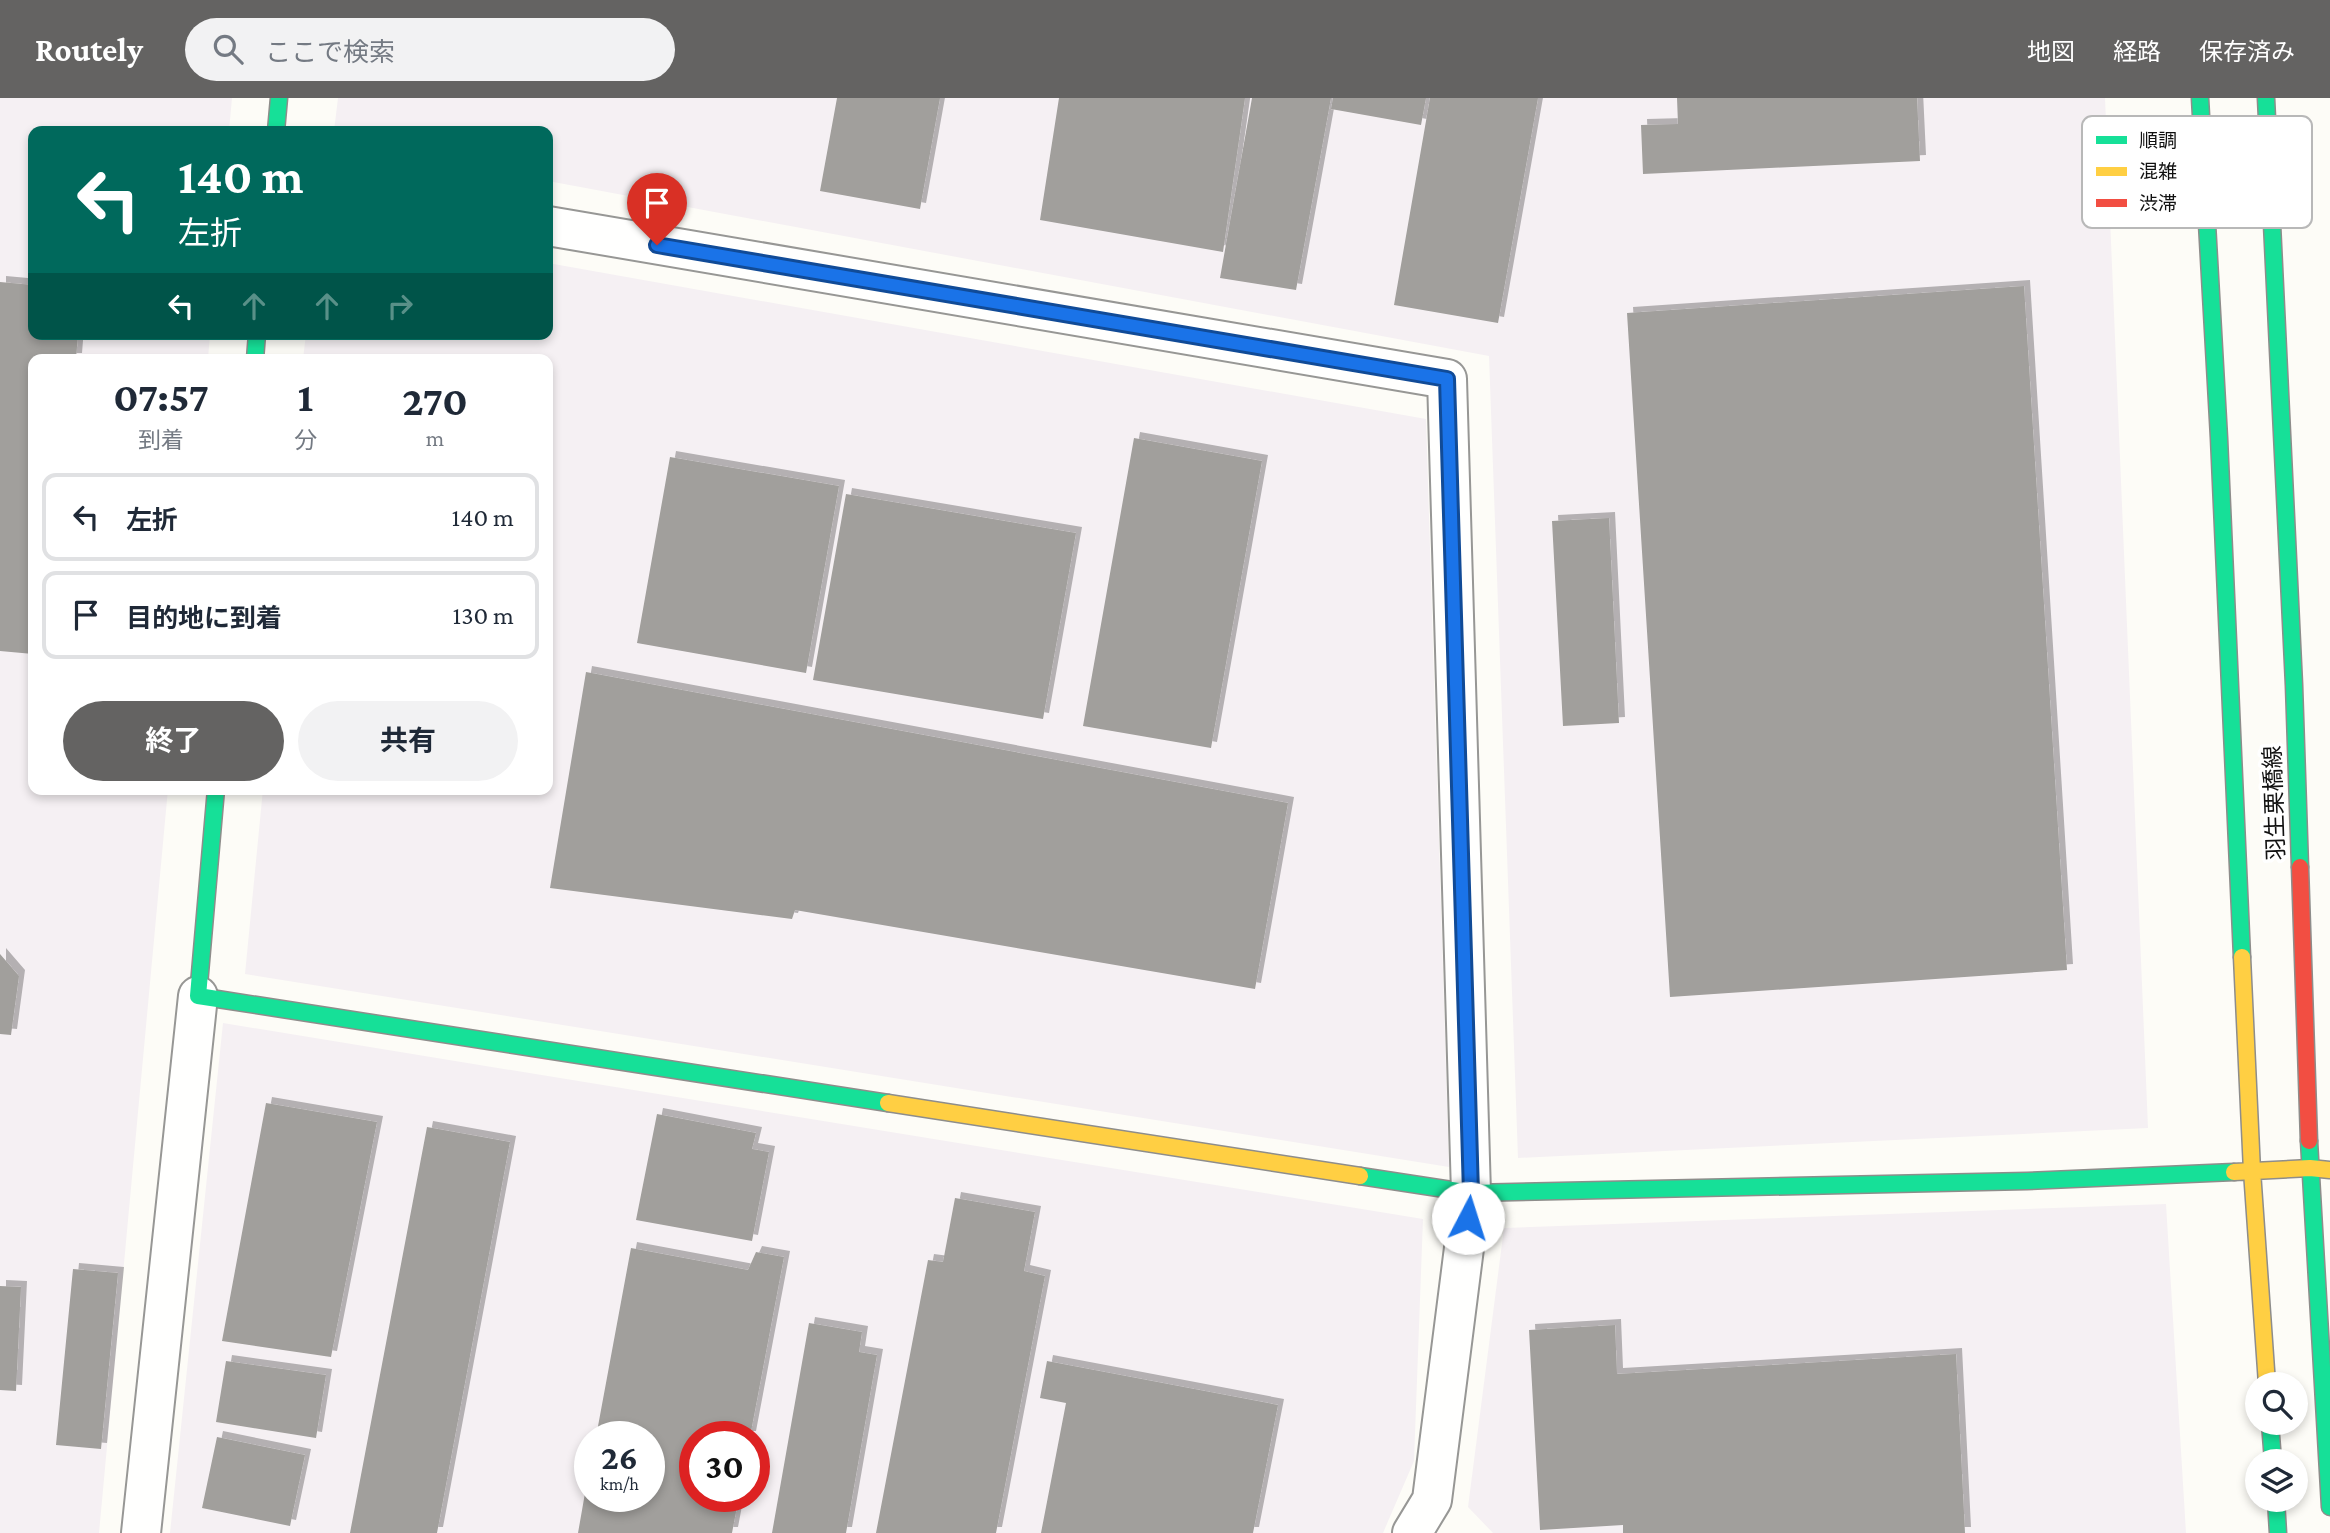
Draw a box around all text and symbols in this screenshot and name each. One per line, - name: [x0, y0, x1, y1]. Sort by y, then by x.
- search box: [185, 18, 675, 81]
- icon: search: [209, 30, 247, 68]
- text: Routely: [35, 31, 143, 68]
- text: ここで検索: [265, 38, 395, 67]
- text: 地図: [2027, 38, 2075, 65]
- text: 経路: [2113, 38, 2161, 65]
- text: 保存済み: [2199, 38, 2295, 65]
- legend: [2082, 116, 2312, 228]
- text: 順調: [2139, 130, 2177, 151]
- text: 140 m: [178, 149, 303, 204]
- icon: left: [63, 154, 154, 245]
- text: 混雑: [2139, 161, 2177, 182]
- pin: [627, 173, 687, 245]
- icon: arrive: [638, 184, 676, 222]
- text: 渋滞: [2139, 193, 2177, 214]
- text: 左折: [178, 215, 242, 251]
- icon: left: [162, 287, 200, 325]
- icon: ahead: [235, 287, 273, 325]
- icon: ahead: [308, 287, 346, 325]
- icon: right: [381, 287, 419, 325]
- text: 07:57: [113, 373, 209, 420]
- text: 1: [298, 373, 313, 420]
- text: 270: [402, 377, 468, 424]
- text: m: [426, 425, 444, 451]
- text: 到着: [138, 427, 184, 453]
- text: 分: [294, 427, 317, 453]
- icon: left: [67, 498, 105, 536]
- text: 140 m: [452, 503, 514, 532]
- text: 左折: [126, 506, 178, 535]
- icon: arrive: [67, 596, 105, 634]
- text: 130 m: [453, 601, 514, 630]
- text: 目的地に到着: [126, 604, 282, 633]
- button: 終了: [63, 701, 284, 781]
- button: 共有: [298, 701, 518, 781]
- street label: 羽生栗橋線: [2259, 745, 2289, 861]
- position arrow: [1431, 1181, 1505, 1255]
- map controls: [2245, 1372, 2308, 1512]
- button: search: [2245, 1372, 2308, 1435]
- speed limit sign: 30: [679, 1421, 770, 1512]
- text: 26: [601, 1438, 638, 1477]
- button: layers: [2245, 1449, 2308, 1512]
- text: km/h: [600, 1474, 639, 1494]

